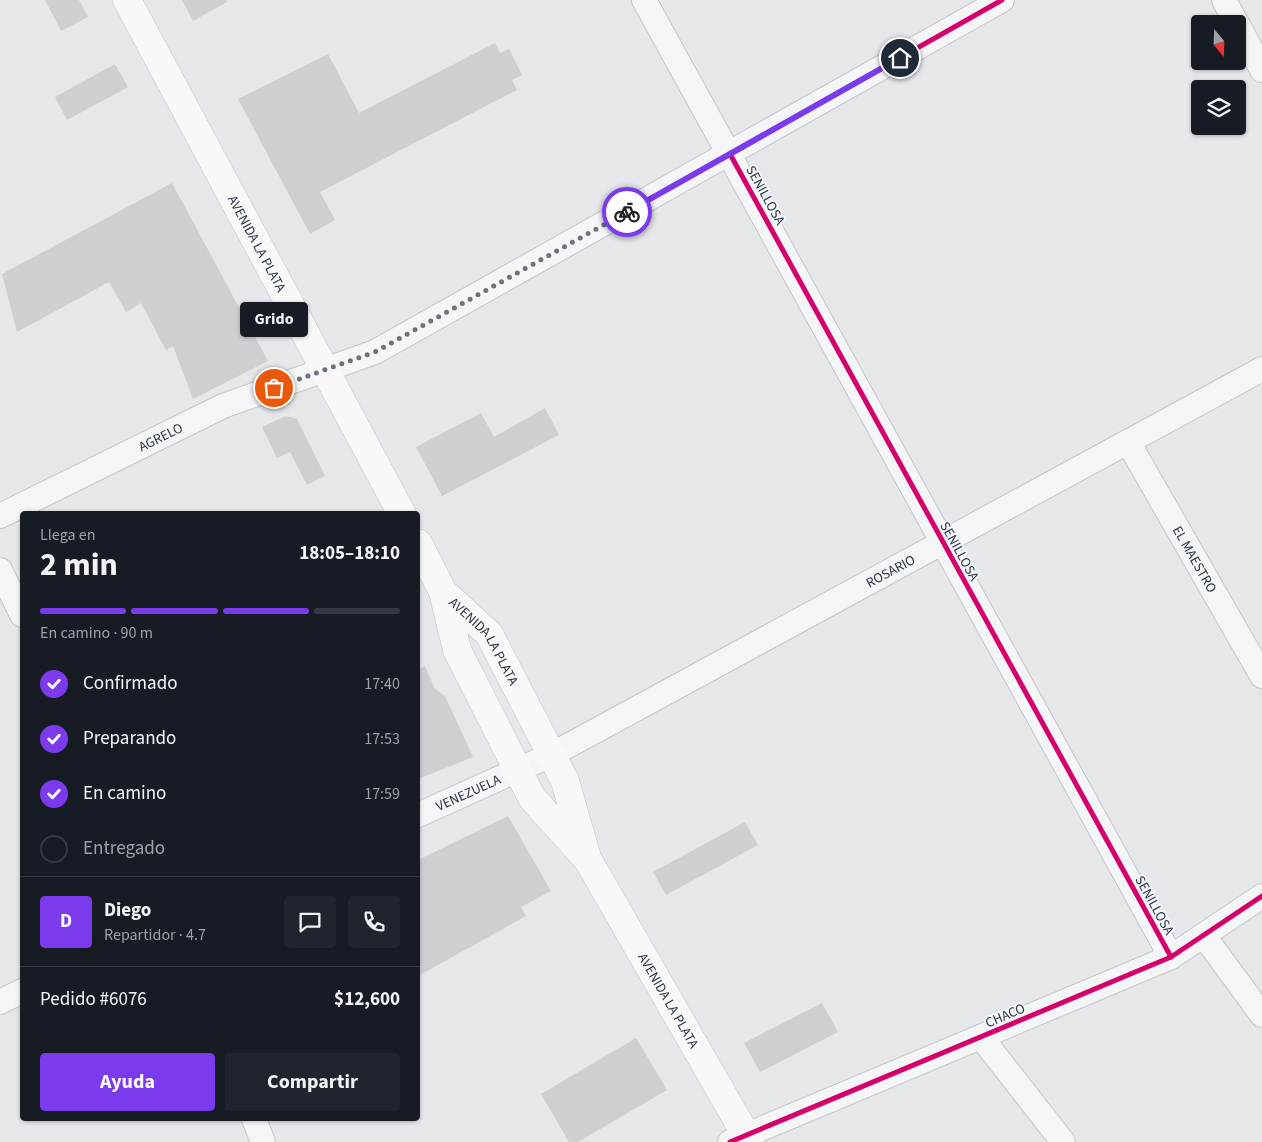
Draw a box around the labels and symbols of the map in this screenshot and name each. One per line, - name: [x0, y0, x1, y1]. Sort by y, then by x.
- north arrow: [1191, 15, 1246, 70]
- pin: [879, 37, 921, 79]
- street label: SENILLOSA: [741, 162, 790, 229]
- courier: [602, 187, 652, 237]
- street label: AVENIDA LA PLATA: [222, 192, 291, 296]
- callout: Grido: [240, 303, 308, 338]
- pin: [253, 367, 295, 409]
- street label: AGRELO: [135, 418, 187, 457]
- street label: SENILLOSA: [935, 518, 984, 585]
- street label: EL MAESTRO: [1167, 522, 1221, 597]
- street label: ROSARIO: [863, 550, 919, 593]
- street label: AVENIDA LA PLATA: [444, 593, 523, 689]
- street label: VENEZUELA: [433, 770, 505, 817]
- street label: SENILLOSA: [1130, 872, 1179, 939]
- street label: AVENIDA LA PLATA: [632, 949, 703, 1053]
- street label: CHACO: [982, 999, 1028, 1033]

